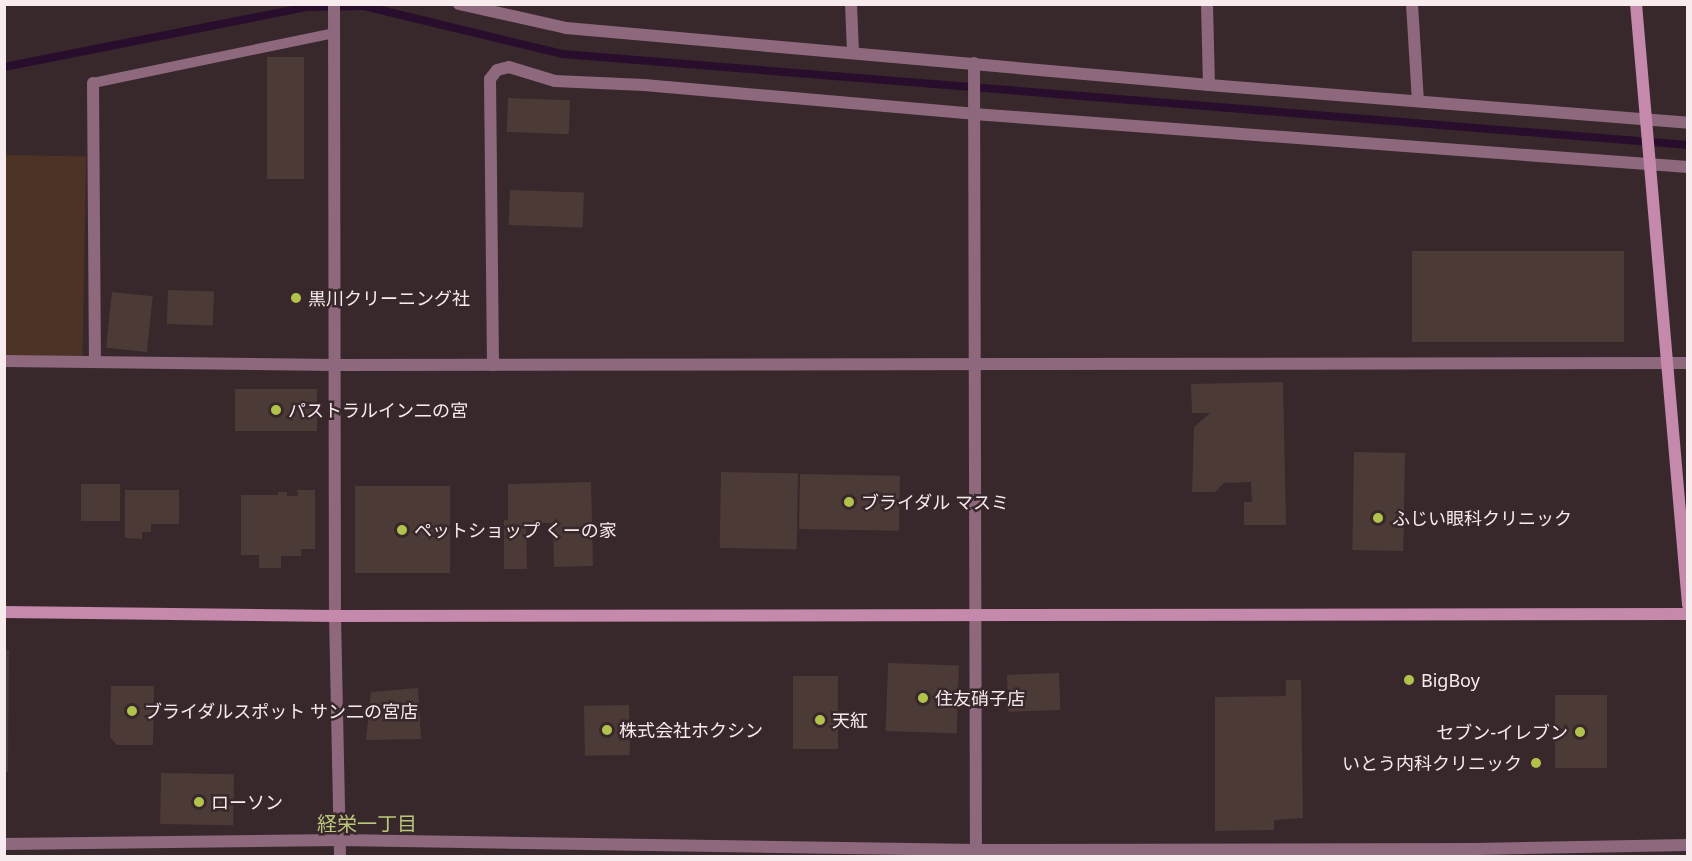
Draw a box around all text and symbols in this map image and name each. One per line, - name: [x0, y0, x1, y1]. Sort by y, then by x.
- place label: 黒川クリーニング社: [308, 287, 470, 309]
- marker: 黒川クリーニング社: [289, 291, 303, 305]
- place label: パストラルイン二の宮: [288, 399, 468, 421]
- marker: パストラルイン二の宮: [269, 403, 283, 417]
- place label: ブライダル マスミ: [861, 491, 1010, 513]
- marker: ブライダル マスミ: [842, 495, 856, 509]
- place label: ふじい眼科クリニック: [1392, 507, 1572, 529]
- marker: ふじい眼科クリニック: [1369, 509, 1387, 527]
- place label: ペットショップ くーの家: [414, 519, 617, 541]
- marker: ペットショップ くーの家: [395, 523, 409, 537]
- place label: BigBoy: [1421, 669, 1480, 691]
- marker: BigBoy: [1402, 673, 1416, 687]
- place label: 住友硝子店: [935, 687, 1025, 709]
- marker: 住友硝子店: [916, 691, 930, 705]
- place label: ブライダルスポット サン二の宮店: [144, 700, 419, 722]
- marker: ブライダルスポット サン二の宮店: [125, 704, 139, 718]
- place label: 天紅: [832, 709, 868, 731]
- marker: 天紅: [813, 713, 827, 727]
- place label: 株式会社ホクシン: [619, 719, 763, 741]
- place label: セブン-イレブン: [1436, 721, 1568, 743]
- marker: 株式会社ホクシン: [600, 723, 614, 737]
- marker: セブン-イレブン: [1573, 725, 1587, 739]
- place label: いとう内科クリニック: [1342, 752, 1522, 774]
- marker: いとう内科クリニック: [1527, 754, 1545, 772]
- place label: ローソン: [211, 791, 283, 813]
- marker: ローソン: [192, 795, 206, 809]
- district label: 経栄一丁目: [317, 811, 417, 835]

